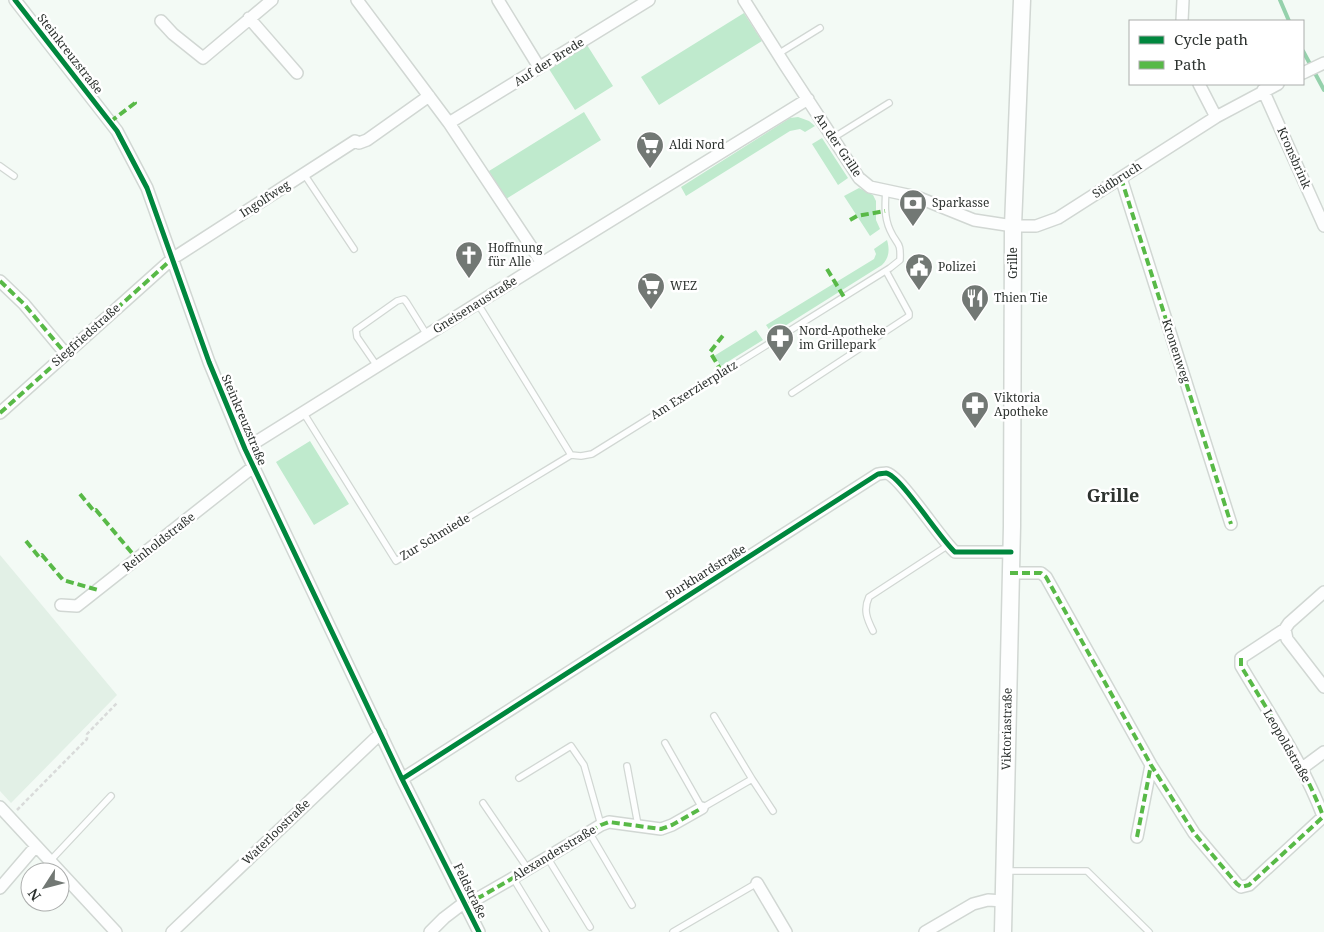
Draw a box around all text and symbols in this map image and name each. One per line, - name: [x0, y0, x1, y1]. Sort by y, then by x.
- street label: Steinkreuzstraße: [34, 10, 107, 97]
- legend: [1129, 20, 1304, 85]
- text: Cycle path: [1174, 29, 1249, 49]
- street label: Auf der Brede: [510, 33, 587, 90]
- text: Path: [1174, 54, 1207, 74]
- street label: An der Grille: [811, 109, 866, 180]
- street label: Kronsbrink: [1273, 124, 1316, 192]
- supermarket icon: Aldi Nord: [635, 130, 665, 169]
- place label: Aldi Nord: [669, 136, 725, 153]
- street label: Südbruch: [1089, 157, 1145, 202]
- street label: Ingolfweg: [236, 176, 294, 221]
- bank icon: Sparkasse: [898, 188, 928, 227]
- place label: Sparkasse: [932, 194, 989, 211]
- place label: Hoffnung für Alle: [488, 239, 543, 270]
- church icon: Hoffnung für Alle: [454, 240, 484, 279]
- street label: Grille: [1004, 247, 1021, 279]
- public building icon: Polizei: [904, 252, 934, 291]
- place label: Polizei: [938, 258, 976, 275]
- supermarket icon: WEZ: [636, 271, 666, 310]
- street label: Gneisenaustraße: [429, 272, 520, 337]
- place label: WEZ: [670, 277, 697, 294]
- restaurant icon: Thien Tie: [960, 283, 990, 322]
- place label: Thien Tie: [994, 289, 1048, 306]
- street label: Siegfriedstraße: [48, 299, 124, 370]
- street label: Kronenweg: [1158, 317, 1195, 385]
- place label: Nord-Apotheke im Grillepark: [799, 322, 886, 353]
- pharmacy icon: Nord-Apotheke im Grillepark: [765, 323, 795, 362]
- street label: Am Exerzierplatz: [647, 356, 740, 423]
- street label: Steinkreuzstraße: [218, 372, 271, 468]
- place label: Viktoria Apotheke: [994, 389, 1048, 420]
- pharmacy icon: Viktoria Apotheke: [960, 390, 990, 429]
- district label: Grille: [1087, 483, 1139, 507]
- street label: Reinholdstraße: [119, 508, 198, 575]
- street label: Zur Schmiede: [397, 509, 473, 564]
- street label: Burkhardstraße: [662, 540, 749, 603]
- street label: Viktoriastraße: [997, 688, 1016, 770]
- street label: Leopoldstraße: [1260, 706, 1315, 786]
- street label: Waterloostraße: [238, 795, 313, 868]
- street label: Alexanderstraße: [508, 821, 599, 884]
- street label: Feldstraße: [450, 860, 491, 922]
- north arrow: [20, 862, 70, 912]
- text: N: [23, 885, 45, 905]

